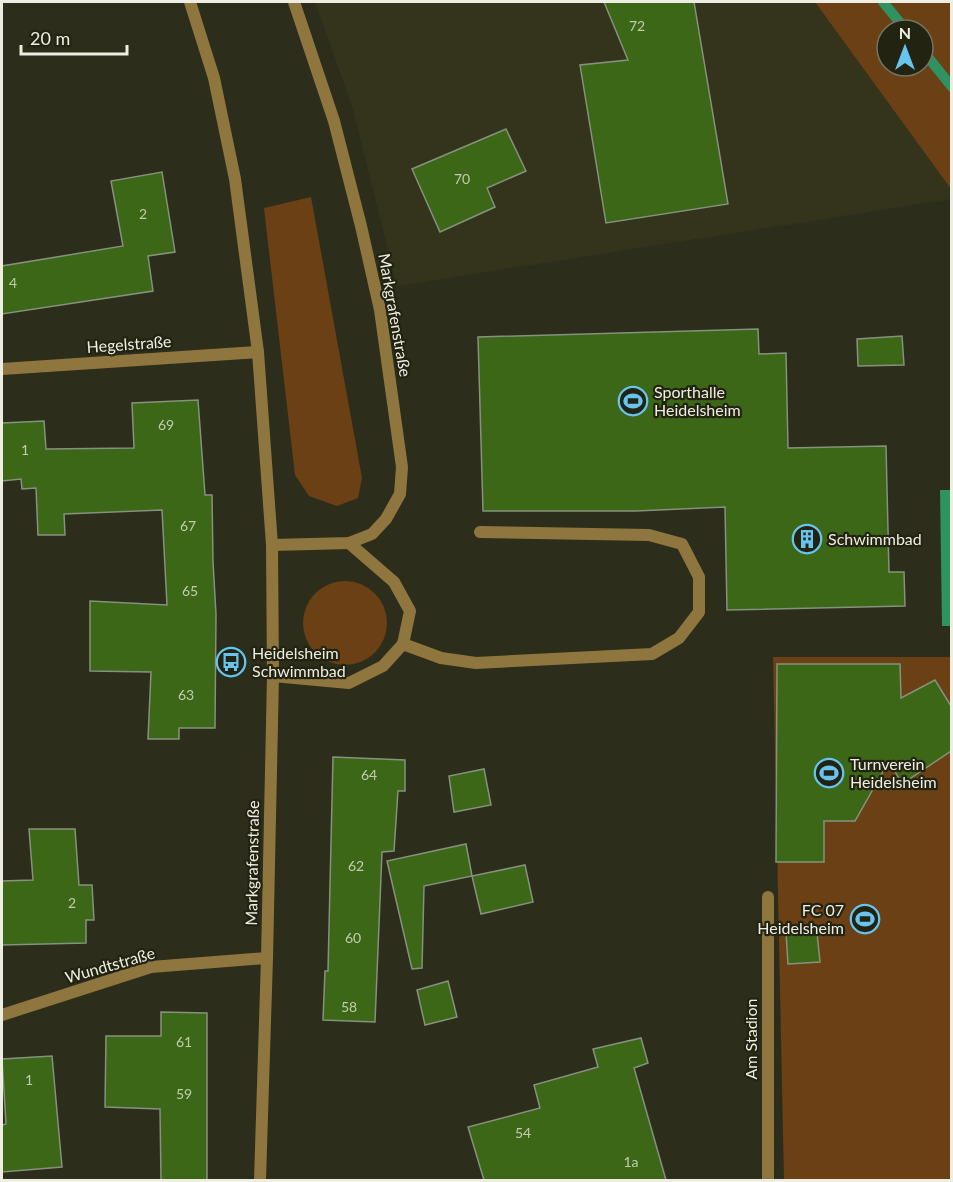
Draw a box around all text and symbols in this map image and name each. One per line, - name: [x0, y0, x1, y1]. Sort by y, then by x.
- house number: 72: [629, 17, 645, 34]
- scale bar: [21, 18, 128, 56]
- north arrow: [875, 18, 935, 78]
- text: N: [899, 23, 911, 42]
- text: 20 m: [30, 27, 70, 49]
- house number: 70: [454, 170, 470, 187]
- house number: 2: [139, 205, 147, 222]
- street label: Markgrafenstraße: [375, 252, 416, 378]
- house number: 4: [9, 274, 17, 291]
- street label: Hegelstraße: [86, 331, 172, 356]
- place label: Sporthalle Heidelsheim: [654, 382, 741, 419]
- sports icon: Sporthalle Heidelsheim: [617, 385, 649, 417]
- house number: 69: [158, 416, 174, 433]
- house number: 1: [21, 441, 29, 458]
- house number: 67: [180, 517, 196, 534]
- building icon: Schwimmbad: [791, 523, 823, 555]
- place label: Schwimmbad: [828, 529, 922, 548]
- house number: 65: [182, 582, 198, 599]
- place label: Heidelsheim Schwimmbad: [252, 643, 346, 680]
- bus stop icon: Heidelsheim Schwimmbad: [215, 646, 247, 678]
- house number: 63: [178, 686, 194, 703]
- place label: Turnverein Heidelsheim: [850, 754, 937, 791]
- sports icon: Turnverein Heidelsheim: [813, 757, 845, 789]
- house number: 64: [361, 766, 377, 783]
- street label: Markgrafenstraße: [241, 800, 262, 926]
- house number: 62: [348, 857, 364, 874]
- house number: 2: [68, 894, 76, 911]
- place label: FC 07 Heidelsheim: [757, 900, 844, 937]
- sports icon: FC 07 Heidelsheim: [849, 903, 881, 935]
- house number: 60: [345, 929, 361, 946]
- street label: Wundtstraße: [63, 943, 157, 986]
- house number: 58: [341, 998, 357, 1015]
- street label: Am Stadion: [741, 999, 760, 1079]
- house number: 61: [176, 1033, 192, 1050]
- house number: 1: [25, 1071, 33, 1088]
- house number: 59: [176, 1085, 192, 1102]
- house number: 54: [515, 1124, 531, 1141]
- house number: 1a: [623, 1153, 639, 1170]

